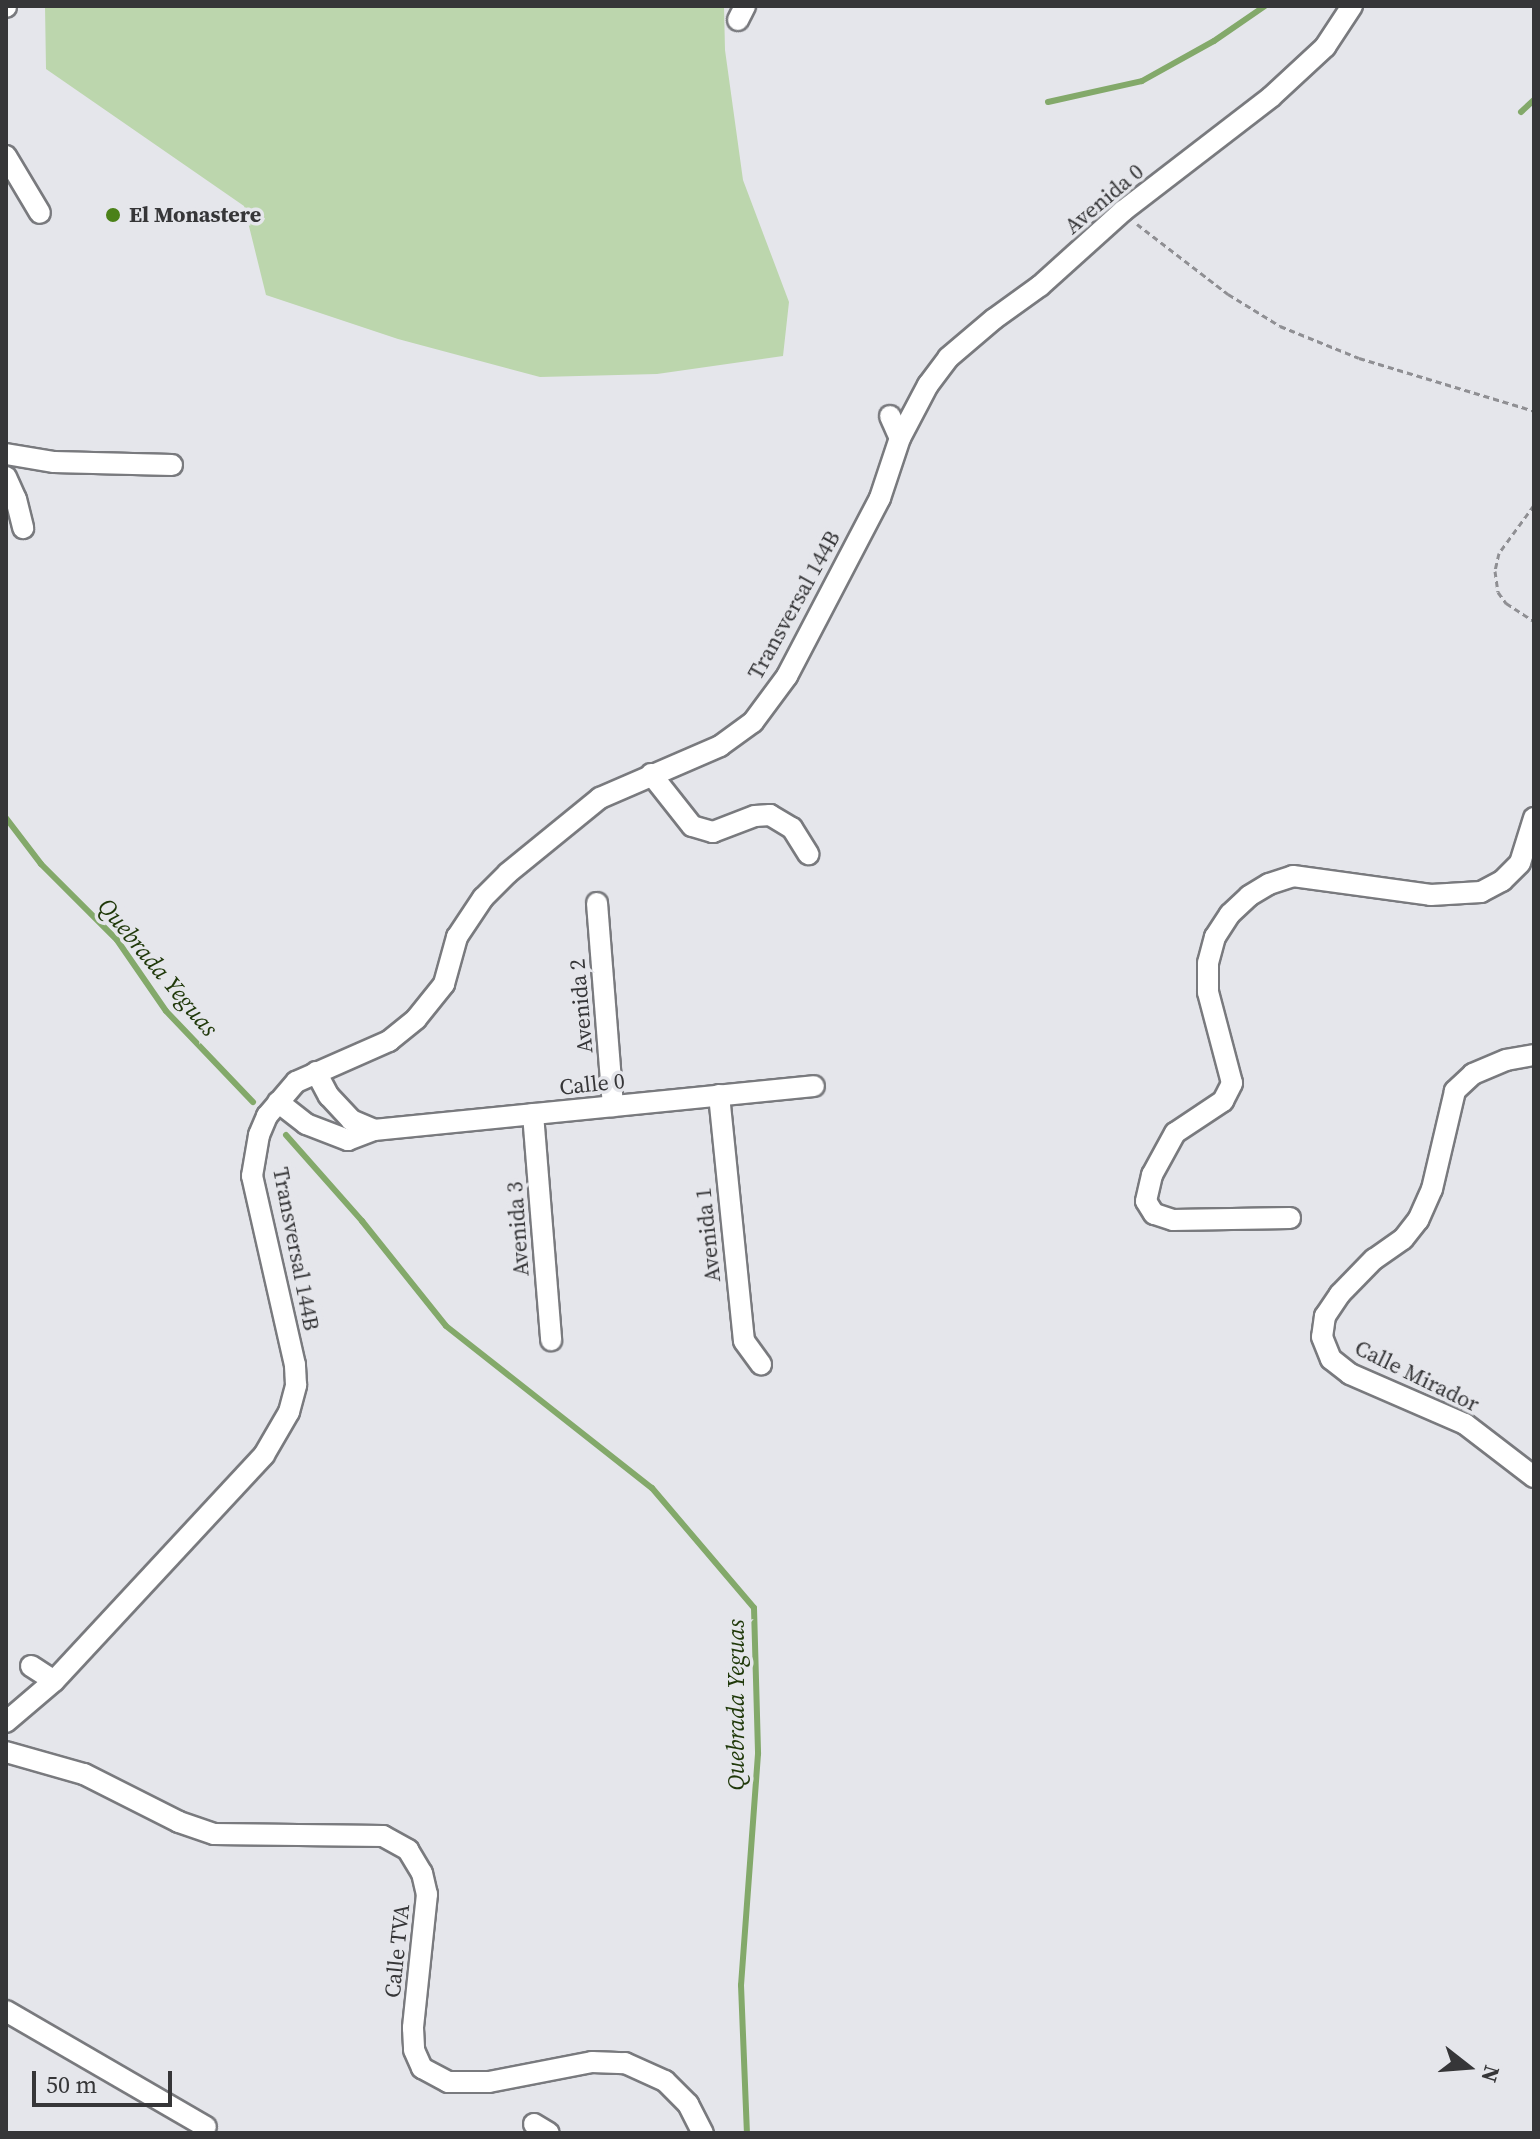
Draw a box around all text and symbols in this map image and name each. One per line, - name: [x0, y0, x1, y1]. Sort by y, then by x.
- street label: Avenida 0: [1059, 158, 1149, 240]
- place label: El Monastere: [129, 202, 261, 228]
- marker: El Monastere: [104, 206, 122, 224]
- street label: Transversal 144B: [742, 526, 846, 684]
- water label: Quebrada Yeguas: [92, 892, 224, 1042]
- street label: Avenida 2: [564, 958, 598, 1054]
- street label: Calle 0: [558, 1067, 626, 1101]
- street label: Transversal 144B: [267, 1165, 325, 1333]
- street label: Avenida 3: [502, 1181, 534, 1277]
- street label: Avenida 1: [690, 1187, 726, 1283]
- street label: Calle Mirador: [1351, 1335, 1483, 1417]
- water label: Quebrada Yeguas: [722, 1619, 750, 1791]
- street label: Calle TVA: [379, 1903, 415, 1999]
- north arrow: [1428, 2027, 1508, 2107]
- scale bar: [36, 2055, 176, 2105]
- text: N: [1474, 2062, 1508, 2086]
- text: 50 m: [46, 2068, 97, 2101]

